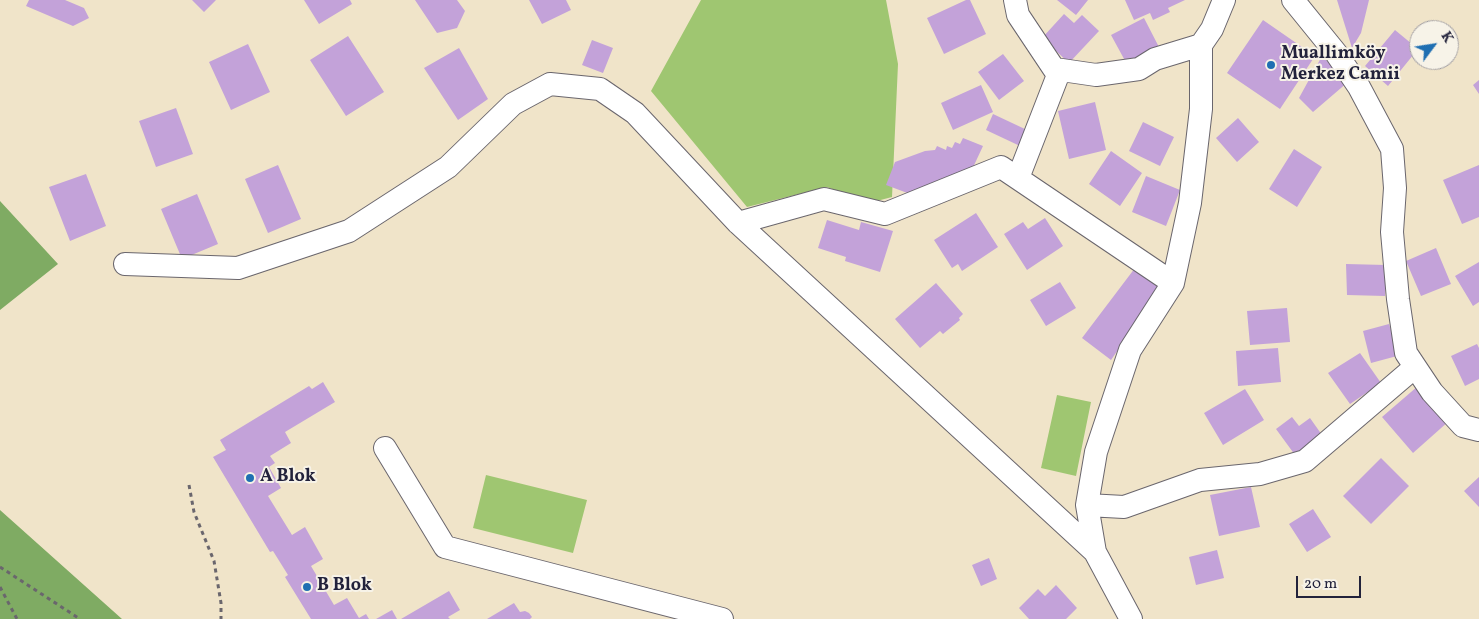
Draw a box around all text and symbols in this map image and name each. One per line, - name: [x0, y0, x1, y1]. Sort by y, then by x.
- north arrow: [1409, 20, 1459, 70]
- text: K: [1436, 28, 1457, 47]
- place label: Muallimköy Merkez Camii: [1281, 44, 1400, 86]
- marker: Muallimköy Merkez Camii: [1265, 59, 1277, 71]
- place label: A Blok: [260, 467, 316, 489]
- marker: A Blok: [244, 472, 256, 484]
- scale bar: [1299, 566, 1364, 598]
- text: 20 m: [1304, 574, 1337, 595]
- place label: B Blok: [317, 576, 372, 598]
- marker: B Blok: [301, 581, 313, 593]

